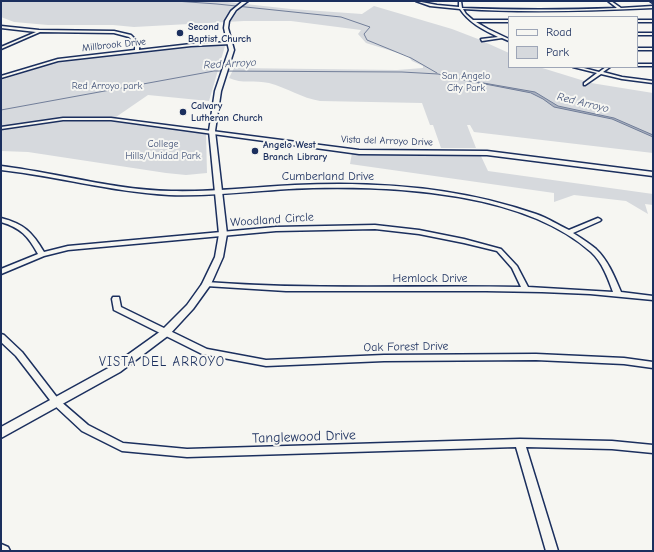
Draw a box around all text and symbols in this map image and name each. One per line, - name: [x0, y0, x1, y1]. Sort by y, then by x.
- legend: [508, 16, 638, 68]
- place label: Second Baptist Church: [188, 21, 251, 44]
- text: Road: [546, 25, 572, 39]
- marker: Second Baptist Church: [175, 28, 185, 38]
- street label: Millbrook Drive: [81, 36, 147, 54]
- text: Park: [546, 45, 569, 59]
- water label: Red Arroyo: [203, 56, 257, 72]
- park label: San Angelo City Park: [442, 70, 490, 94]
- park label: Red Arroyo park: [72, 80, 142, 92]
- water label: Red Arroyo: [556, 90, 610, 116]
- place label: Calvary Lutheran Church: [191, 100, 263, 124]
- marker: Calvary Lutheran Church: [178, 107, 188, 117]
- street label: Vista del Arroyo Drive: [341, 133, 433, 149]
- park label: College Hills/Unidad Park: [125, 138, 201, 162]
- place label: Angelo West Branch Library: [263, 139, 327, 162]
- marker: Angelo West Branch Library: [250, 146, 260, 156]
- street label: Cumberland Drive: [282, 170, 374, 184]
- street label: Woodland Circle: [230, 210, 314, 230]
- street label: Hemlock Drive: [392, 272, 468, 286]
- street label: Oak Forest Drive: [363, 339, 449, 355]
- district label: VISTA DEL ARROYO: [99, 354, 225, 370]
- street label: Tanglewood Drive: [252, 427, 356, 447]

